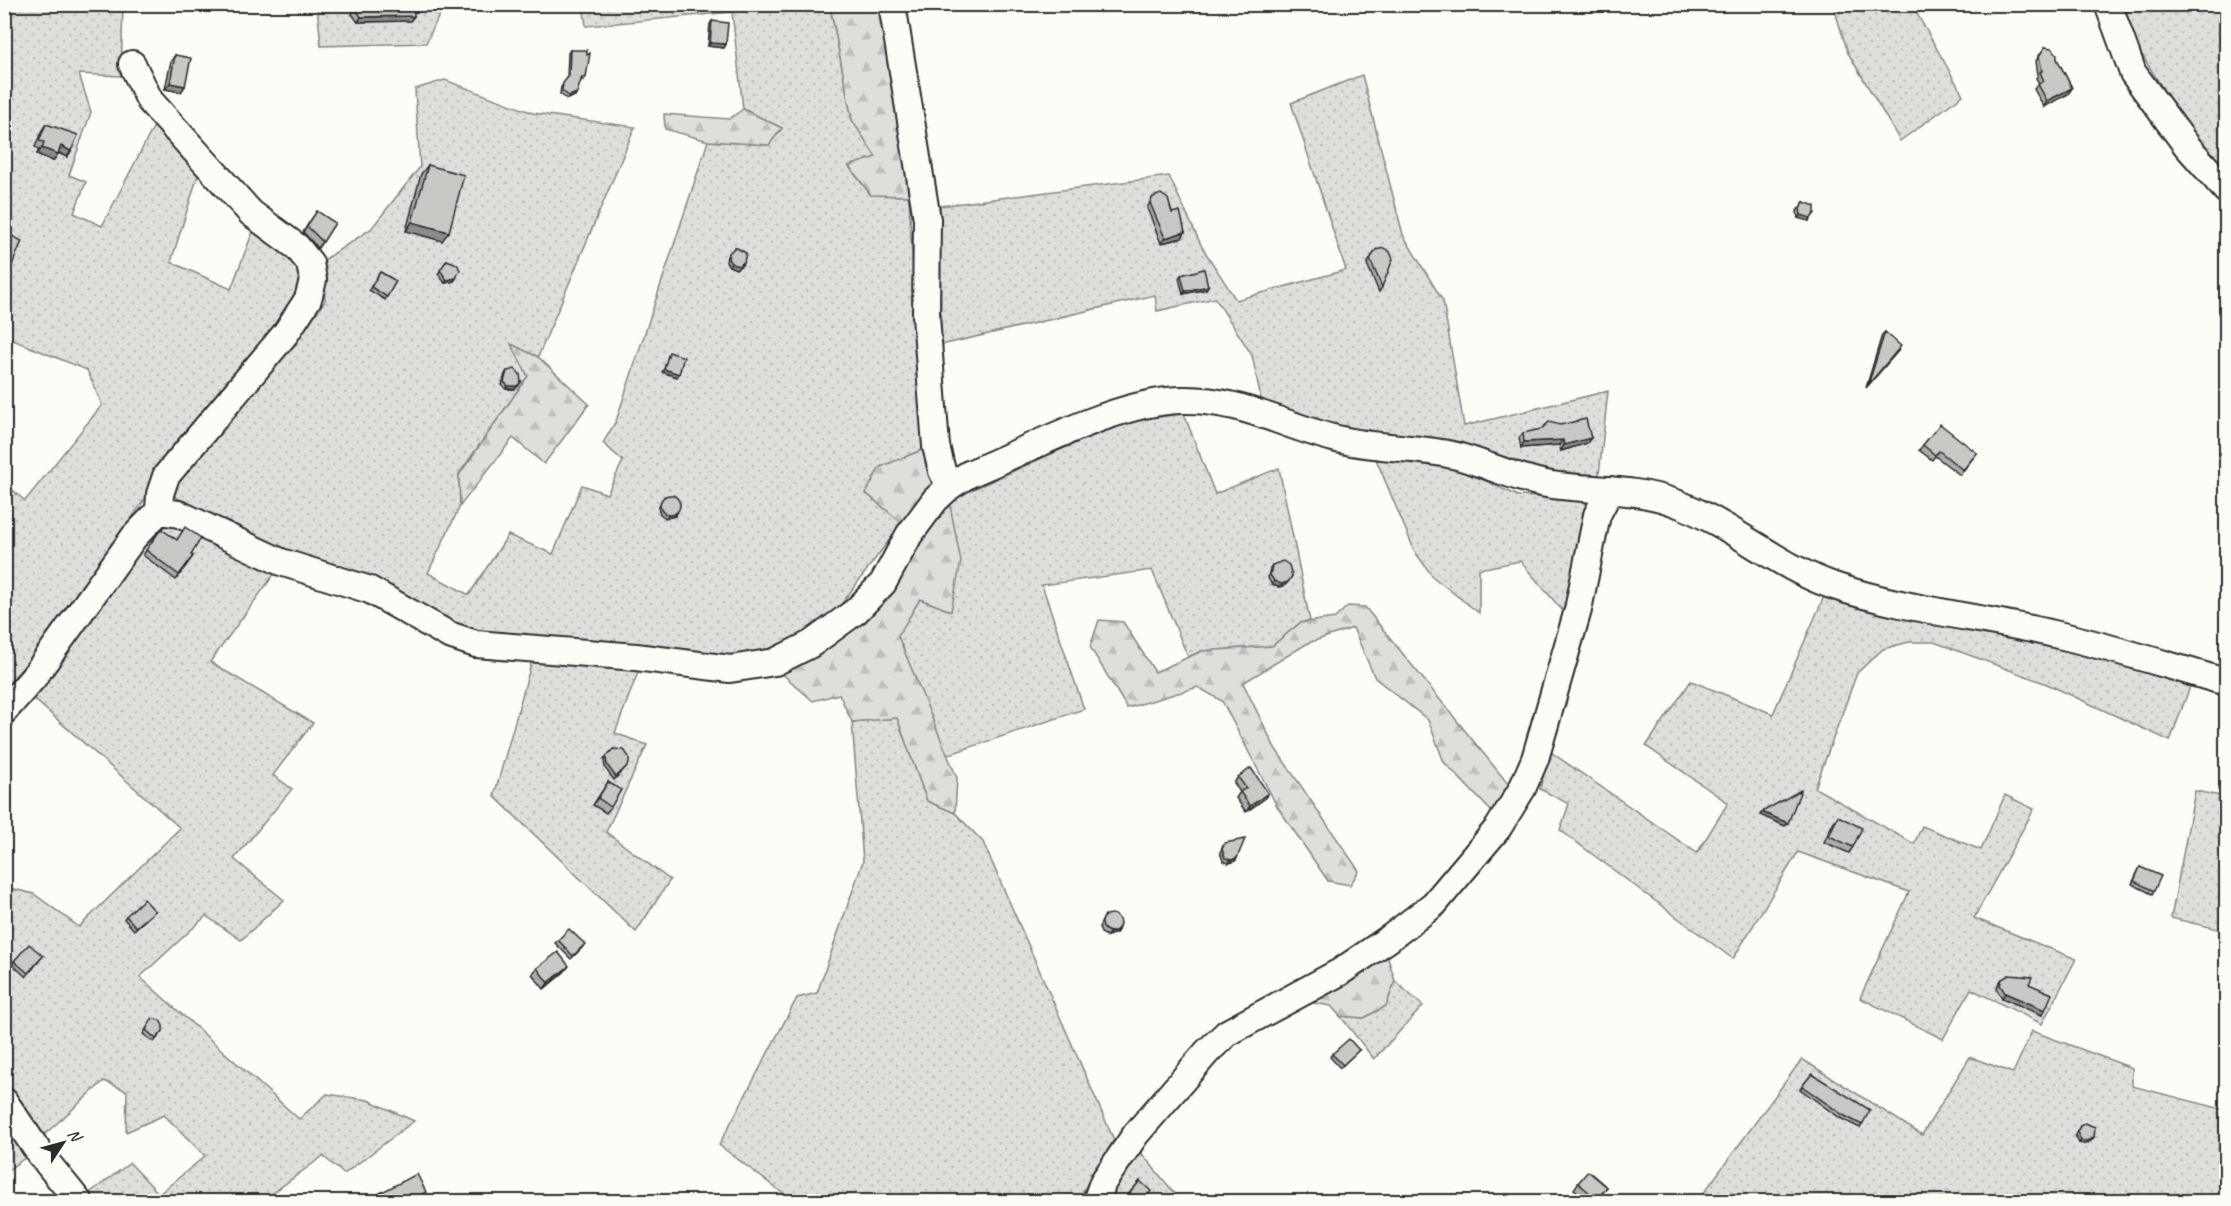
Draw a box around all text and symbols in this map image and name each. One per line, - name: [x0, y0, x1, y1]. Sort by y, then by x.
- north arrow: [33, 1113, 93, 1173]
- text: N: [63, 1125, 87, 1147]

